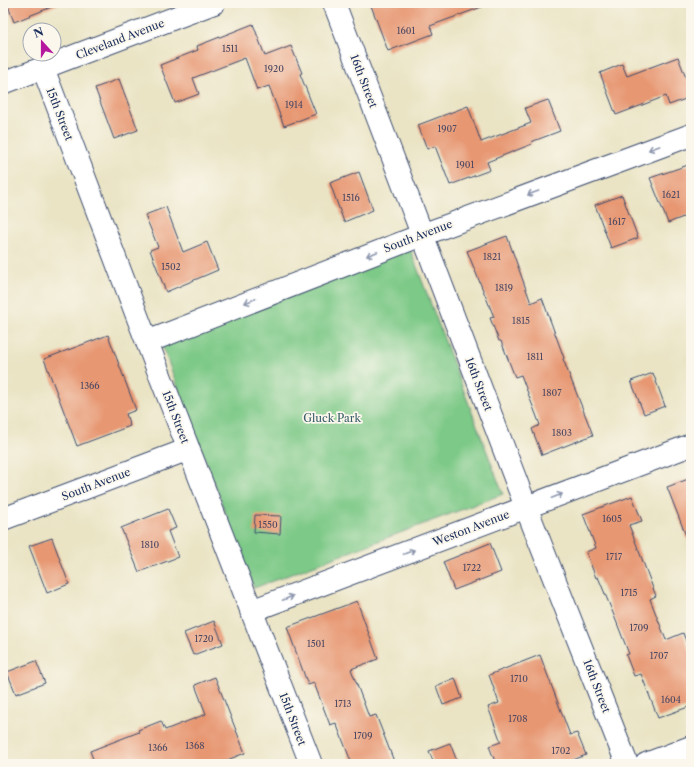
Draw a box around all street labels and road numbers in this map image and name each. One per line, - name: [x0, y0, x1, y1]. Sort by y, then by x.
- street label: Cleveland Avenue: [74, 16, 166, 62]
- street label: 16th Street: [347, 52, 381, 110]
- street label: 15th Street: [44, 86, 77, 143]
- street label: South Avenue: [382, 216, 454, 256]
- street label: 16th Street: [462, 355, 496, 413]
- street label: 15th Street: [160, 389, 193, 446]
- street label: South Avenue: [60, 464, 132, 504]
- street label: Weston Avenue: [430, 507, 511, 549]
- street label: 16th Street: [580, 657, 614, 715]
- street label: 15th Street: [277, 691, 310, 748]

